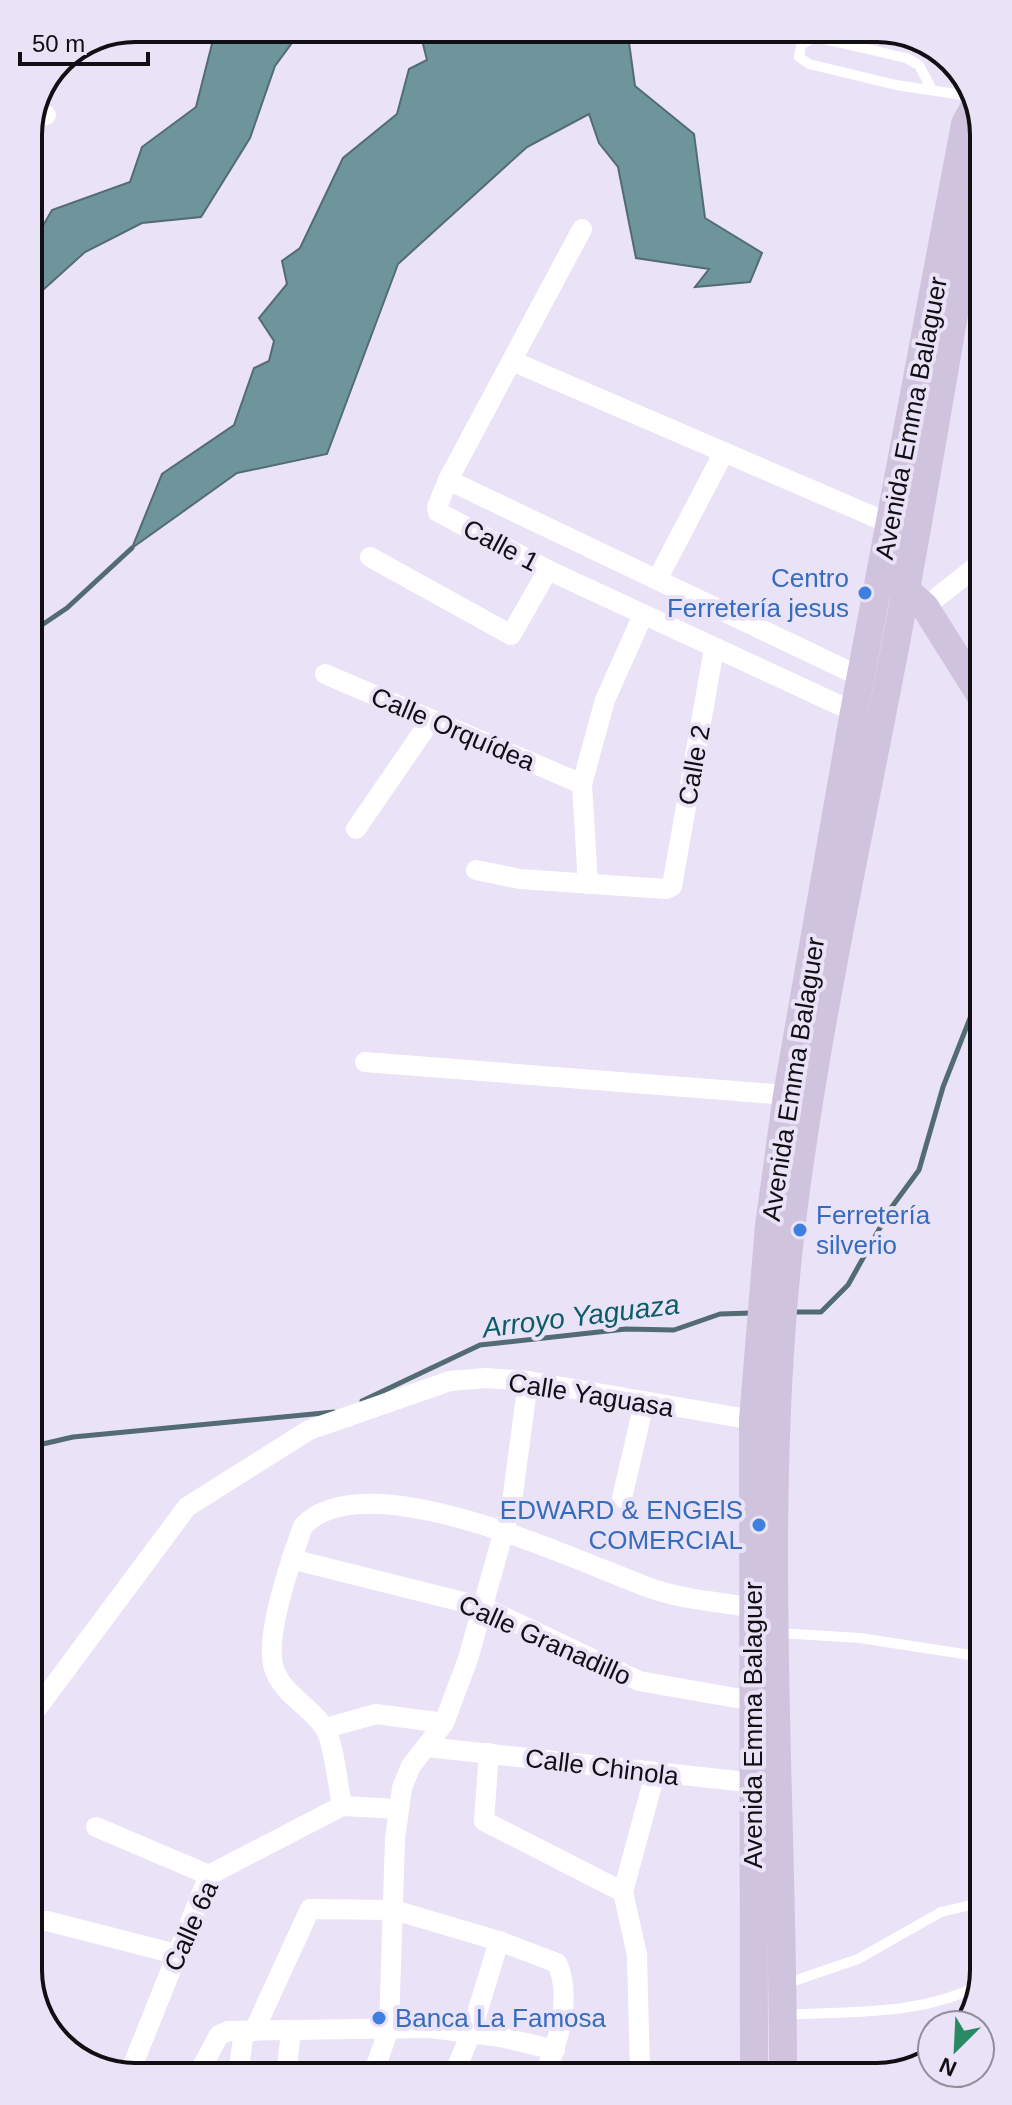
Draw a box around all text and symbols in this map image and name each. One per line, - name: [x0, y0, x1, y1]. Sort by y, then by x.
- scale bar: [20, 16, 148, 66]
- text: 50 m: [32, 30, 85, 57]
- street label: Avenida Emma Balaguer: [869, 274, 953, 562]
- street label: Calle 1: [458, 513, 544, 577]
- place label: Centro Ferretería jesus: [667, 563, 849, 623]
- marker: Centro Ferretería jesus: [856, 584, 874, 602]
- street label: Calle Orquídea: [367, 681, 540, 777]
- street label: Calle 2: [672, 723, 716, 807]
- street label: Avenida Emma Balaguer: [756, 935, 830, 1223]
- place label: Ferretería silverio: [816, 1200, 931, 1260]
- marker: Ferretería silverio: [791, 1221, 809, 1239]
- water label: Arroyo Yaguaza: [479, 1289, 681, 1344]
- street label: Calle Yaguasa: [506, 1367, 676, 1423]
- place label: EDWARD & ENGElS COMERCIAL: [500, 1495, 743, 1555]
- marker: EDWARD & ENGElS COMERCIAL: [750, 1516, 768, 1534]
- street label: Avenida Emma Balaguer: [738, 1581, 768, 1869]
- street label: Calle Granadillo: [454, 1589, 636, 1691]
- street label: Calle Chinola: [523, 1743, 681, 1791]
- street label: Calle 6a: [158, 1876, 224, 1976]
- place label: Banca La Famosa: [395, 2003, 607, 2033]
- marker: Banca La Famosa: [370, 2009, 388, 2027]
- north arrow: [916, 2009, 996, 2089]
- text: N: [936, 2052, 960, 2081]

